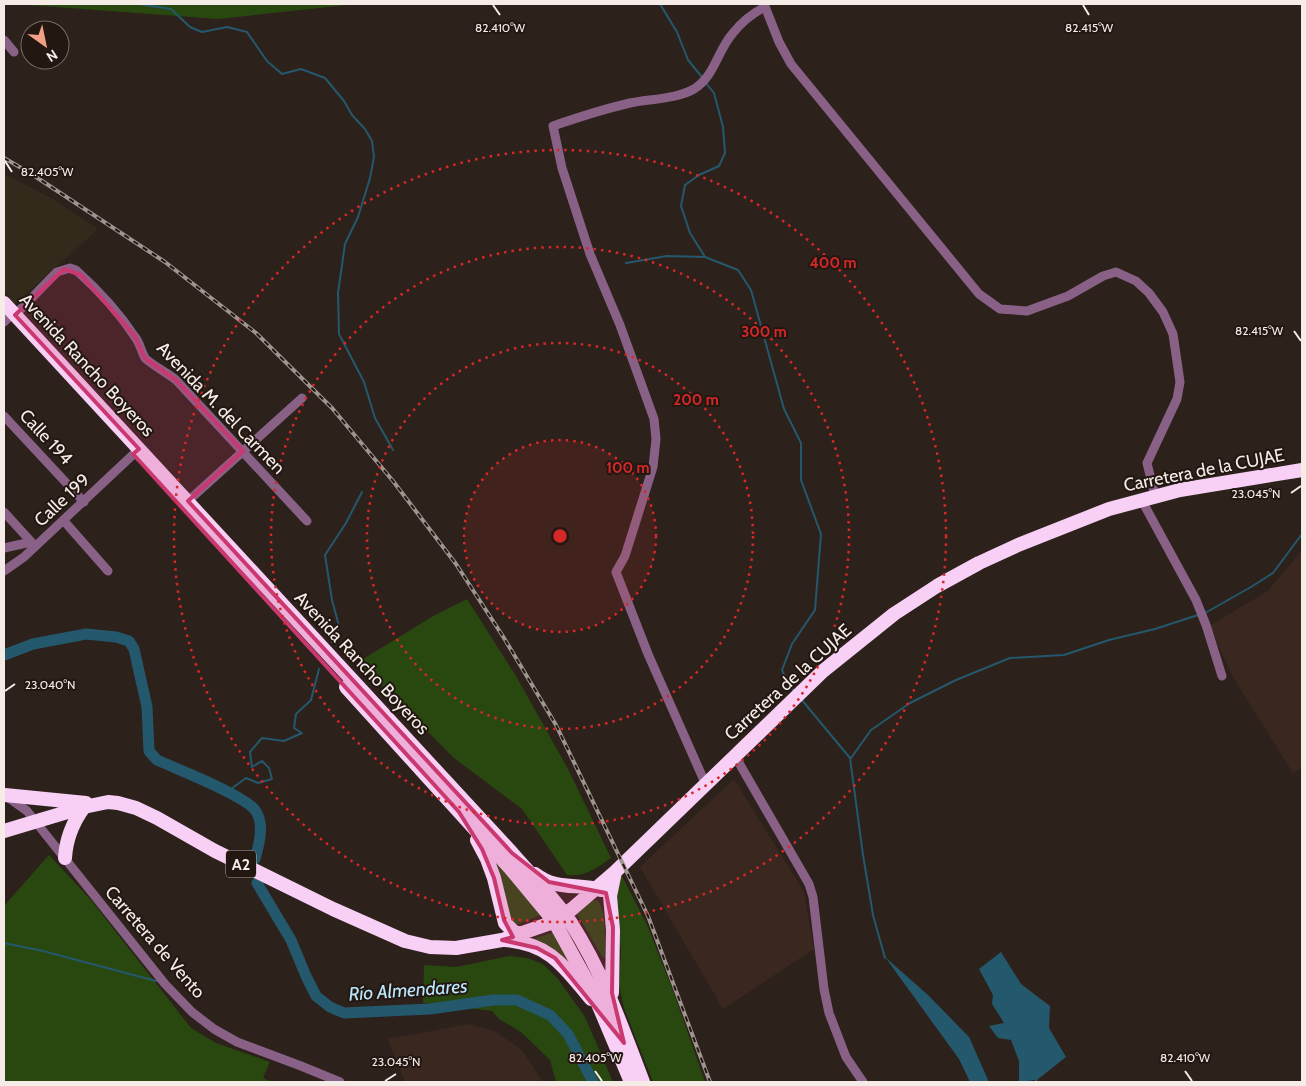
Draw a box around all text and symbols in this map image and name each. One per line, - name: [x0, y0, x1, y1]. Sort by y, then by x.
- north arrow: [20, 20, 70, 70]
- text: 82.410°W: [475, 20, 526, 35]
- text: 82.415°W: [1065, 20, 1114, 35]
- text: N: [43, 46, 61, 66]
- text: 82.405°W: [21, 164, 74, 179]
- text: 400 m: [810, 254, 856, 272]
- street label: Avenida Rancho Boyeros: [15, 289, 159, 441]
- text: 300 m: [741, 323, 787, 341]
- text: 82.415°W: [1235, 323, 1284, 338]
- street label: Avenida M. del Carmen: [152, 337, 290, 479]
- text: 200 m: [673, 391, 719, 409]
- street label: Calle 194: [15, 405, 77, 469]
- street label: Carretera de la CUJAE: [1122, 444, 1286, 496]
- text: 100 m: [606, 459, 650, 477]
- street label: Calle 199: [30, 469, 94, 531]
- text: 23.045°N: [1232, 486, 1280, 501]
- centre of rings: [551, 527, 569, 545]
- street label: Avenida Rancho Boyeros: [290, 587, 434, 739]
- street label: Carretera de la CUJAE: [720, 619, 856, 745]
- text: 23.040°N: [25, 677, 75, 692]
- road number: A2: [226, 851, 256, 878]
- street label: Carretera de Vento: [100, 881, 210, 1003]
- water label: Río Almendares: [348, 974, 468, 1006]
- text: 82.405°W: [569, 1050, 622, 1065]
- text: 82.410°W: [1160, 1050, 1211, 1065]
- text: 23.045°N: [372, 1054, 420, 1069]

